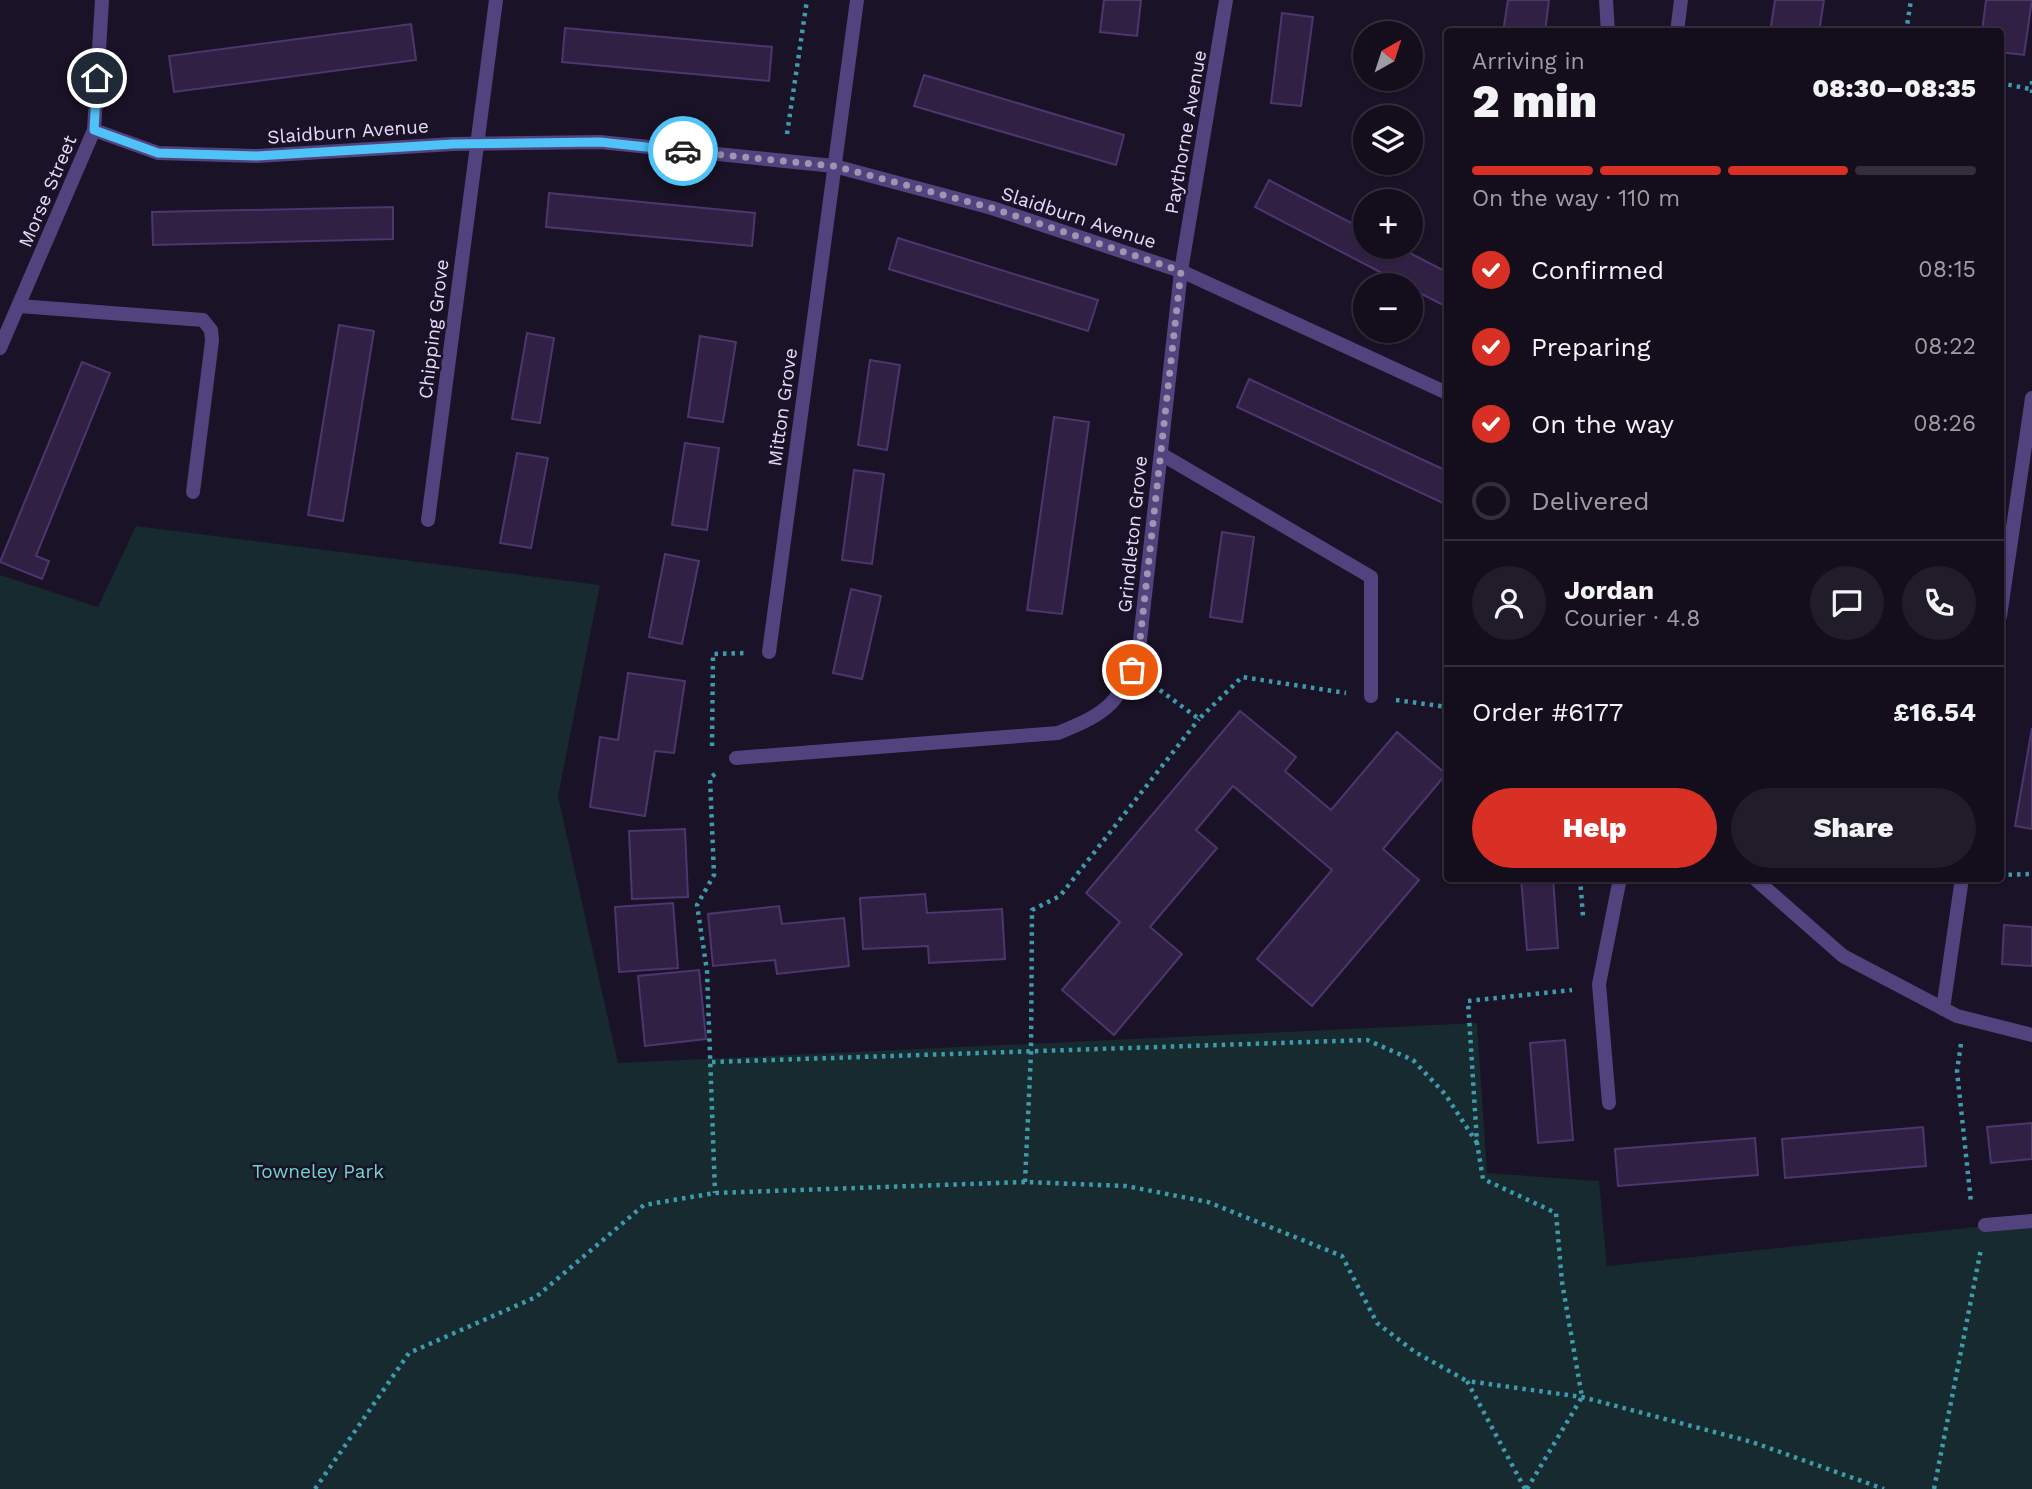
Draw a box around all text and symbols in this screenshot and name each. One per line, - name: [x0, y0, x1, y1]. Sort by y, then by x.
- north arrow: [1353, 21, 1423, 91]
- map controls: [1353, 21, 1423, 343]
- pin: [67, 48, 127, 108]
- street label: Paythorne Avenue: [1160, 48, 1211, 216]
- text: Arriving in: [1472, 48, 1585, 75]
- icon: home: [78, 59, 116, 97]
- text: 08:30–08:35: [1812, 73, 1976, 103]
- text: 2 min: [1472, 74, 1597, 128]
- button: layers: [1353, 105, 1423, 175]
- street label: Slaidburn Avenue: [267, 114, 430, 149]
- courier: [648, 116, 718, 186]
- street label: Morse Street: [14, 132, 81, 251]
- icon: car: [664, 132, 702, 170]
- street label: Slaidburn Avenue: [998, 182, 1159, 253]
- text: On the way · 110 m: [1472, 185, 1680, 212]
- button: +: [1353, 189, 1423, 259]
- icon: check: [1472, 251, 1510, 289]
- text: Confirmed: [1531, 255, 1664, 285]
- text: 08:15: [1918, 256, 1976, 283]
- street label: Chipping Grove: [414, 258, 453, 400]
- button: −: [1353, 273, 1423, 343]
- icon: check: [1472, 328, 1510, 366]
- text: Preparing: [1531, 332, 1651, 362]
- text: 08:22: [1914, 333, 1976, 360]
- street label: Mitton Grove: [763, 347, 802, 468]
- icon: check: [1472, 405, 1510, 443]
- text: On the way: [1531, 409, 1674, 439]
- text: 08:26: [1913, 410, 1976, 437]
- street label: Grindleton Grove: [1113, 454, 1152, 614]
- text: Delivered: [1531, 486, 1650, 516]
- button: person: [1472, 566, 1546, 640]
- button: chat: [1810, 566, 1884, 640]
- button: phone: [1902, 566, 1976, 640]
- text: Jordan: [1564, 575, 1654, 605]
- text: Courier · 4.8: [1564, 605, 1700, 632]
- pin: [1102, 640, 1162, 700]
- icon: bag: [1113, 651, 1151, 689]
- text: Order #6177: [1472, 697, 1623, 727]
- text: £16.54: [1893, 697, 1976, 727]
- button: Help: [1472, 788, 1717, 868]
- button: Share: [1731, 788, 1976, 868]
- park label: Towneley Park: [252, 1160, 384, 1183]

